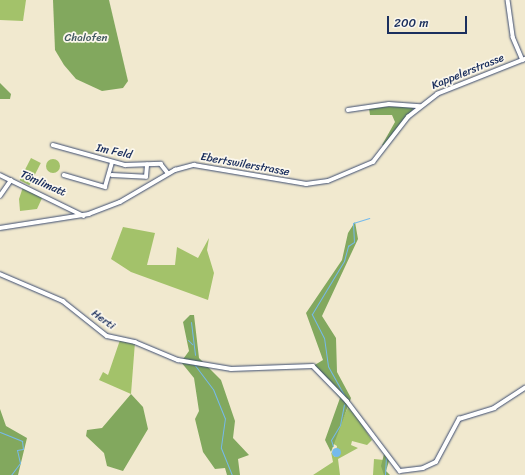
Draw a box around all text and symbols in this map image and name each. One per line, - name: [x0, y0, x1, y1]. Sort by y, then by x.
- scale bar: [389, 8, 469, 34]
- text: 200 m: [394, 12, 428, 34]
- park label: Chalofen: [65, 31, 107, 45]
- street label: Kappelerstrasse: [430, 51, 506, 93]
- street label: Im Feld: [95, 142, 133, 162]
- street label: Ebertswilerstrasse: [199, 151, 291, 179]
- street label: Tömlimatt: [18, 168, 68, 200]
- street label: Herti: [89, 307, 117, 333]

